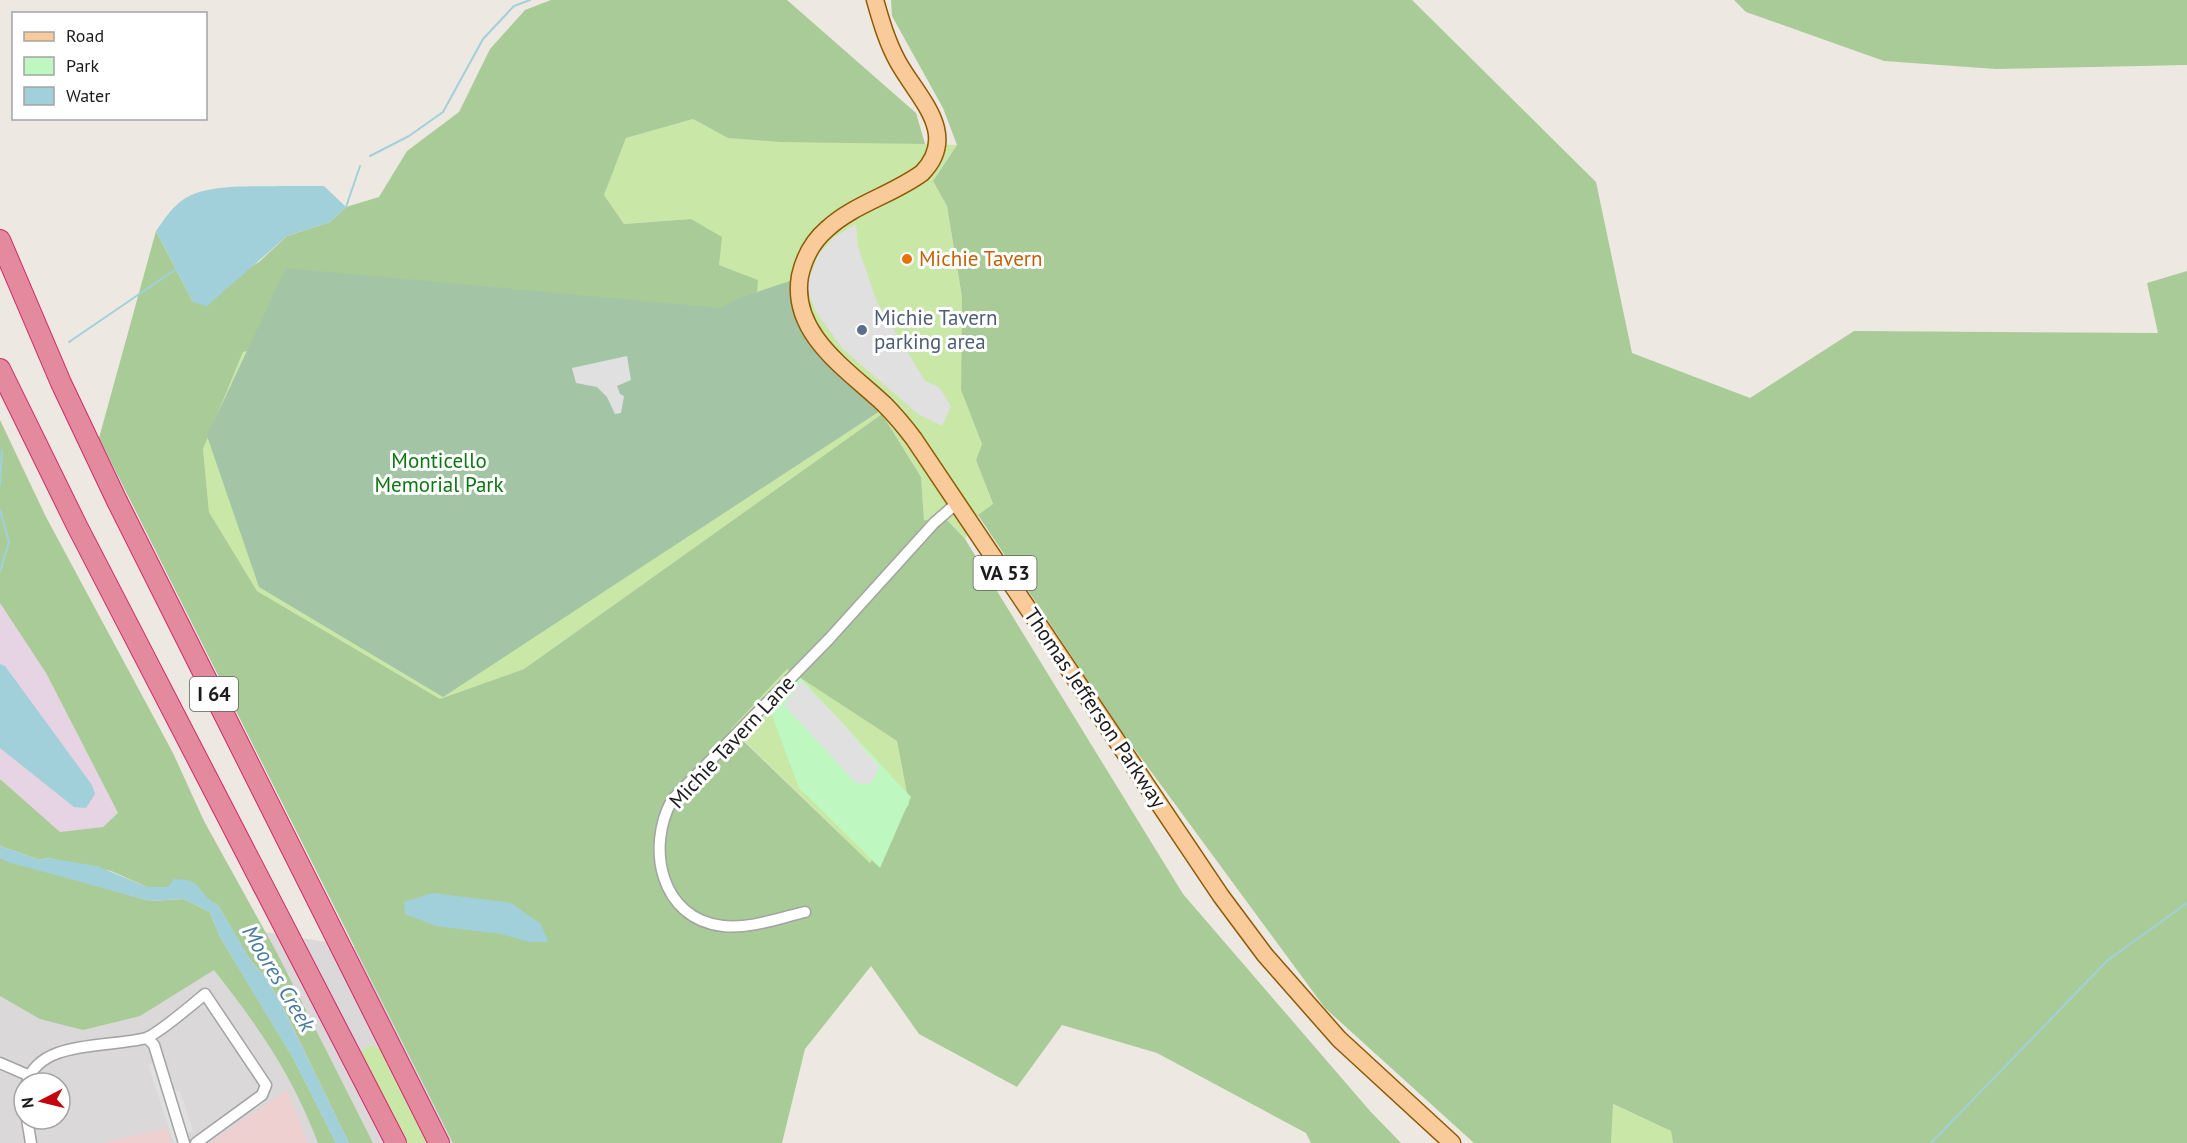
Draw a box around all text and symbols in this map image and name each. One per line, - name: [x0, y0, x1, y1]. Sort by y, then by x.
- legend: [12, 12, 207, 120]
- text: Road: [66, 24, 104, 47]
- text: Park: [66, 54, 99, 77]
- text: Water: [66, 84, 110, 107]
- place label: Michie Tavern: [919, 245, 1043, 272]
- marker: Michie Tavern: [900, 252, 914, 266]
- place label: Michie Tavern parking area: [874, 304, 998, 355]
- marker: Michie Tavern parking area: [855, 323, 869, 337]
- park label: Monticello Memorial Park: [374, 447, 504, 498]
- road number: VA 53: [974, 556, 1036, 590]
- street label: Thomas Jefferson Parkway: [1018, 603, 1173, 813]
- street label: Michie Tavern Lane: [663, 670, 800, 814]
- road number: I 64: [190, 677, 238, 711]
- water label: Moores Creek: [236, 920, 322, 1037]
- north arrow: [12, 1071, 72, 1131]
- text: N: [17, 1096, 38, 1109]

